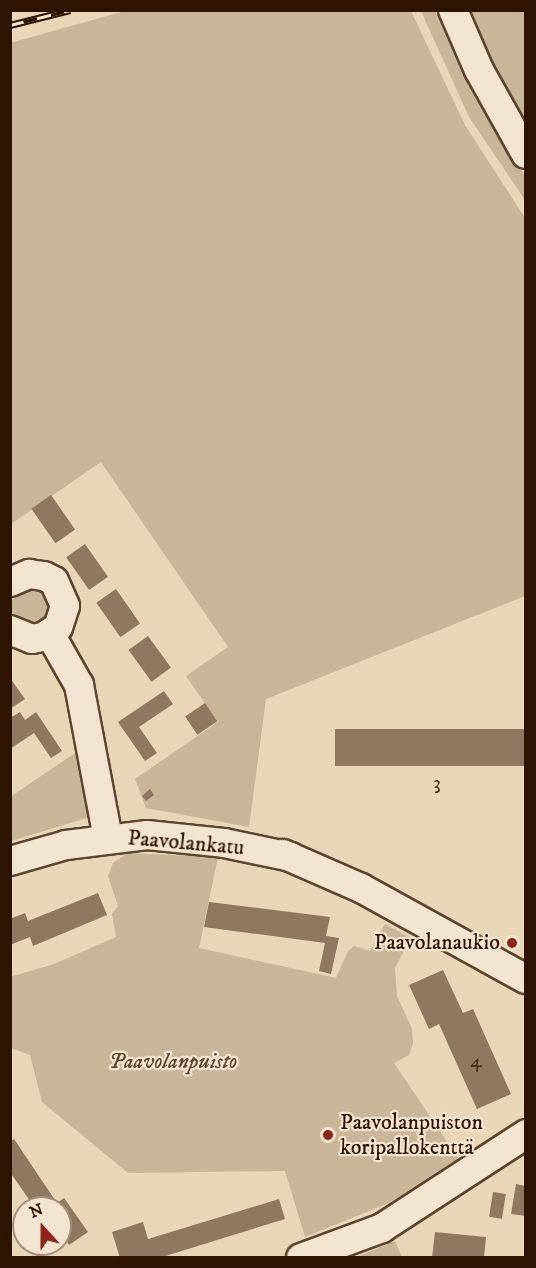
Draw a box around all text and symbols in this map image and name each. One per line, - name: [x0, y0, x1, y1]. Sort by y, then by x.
- house number: 3: [433, 771, 441, 795]
- street label: Paavolankatu: [127, 825, 245, 861]
- place label: Paavolanaukio: [374, 930, 500, 956]
- marker: Paavolanaukio: [505, 936, 519, 950]
- park label: Paavolanpuisto: [109, 1049, 237, 1075]
- house number: 4: [470, 1049, 482, 1073]
- place label: Paavolanpuiston koripallokenttä: [340, 1109, 483, 1160]
- marker: Paavolanpuiston koripallokenttä: [321, 1128, 335, 1142]
- north arrow: [12, 1196, 72, 1256]
- text: N: [27, 1199, 46, 1223]

